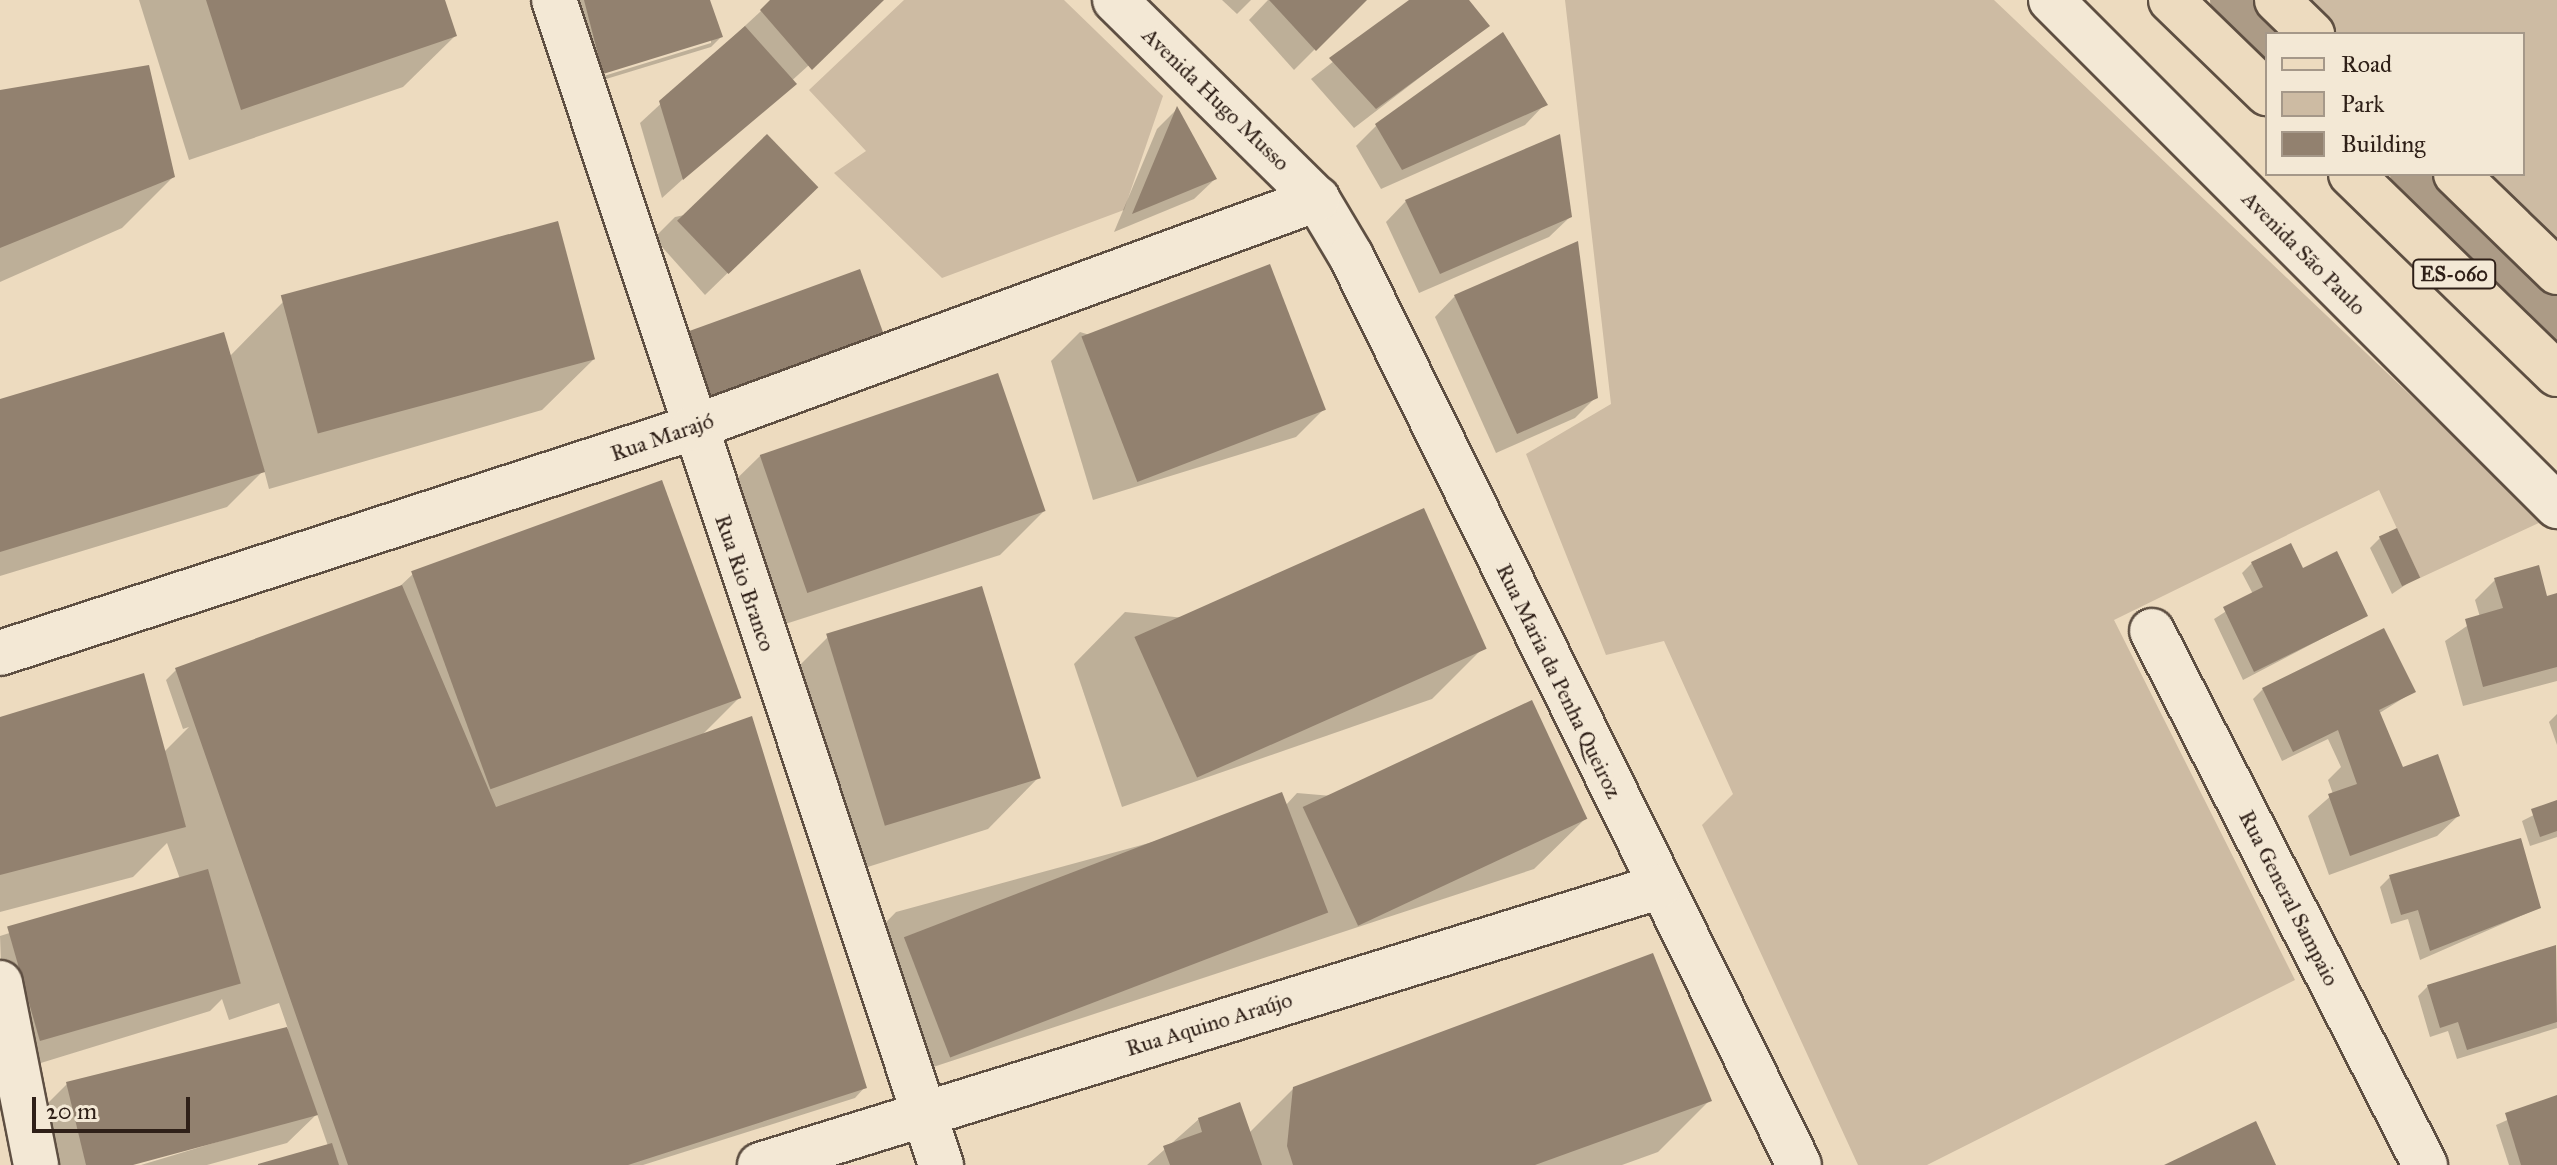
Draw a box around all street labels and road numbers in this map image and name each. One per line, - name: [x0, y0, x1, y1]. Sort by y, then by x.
- street label: Avenida Hugo Musso: [1137, 22, 1295, 176]
- street label: Avenida São Paulo: [2236, 185, 2372, 321]
- road number: ES-060: [2412, 258, 2496, 290]
- street label: Rua Marajó: [607, 407, 717, 467]
- street label: Rua Rio Branco: [709, 511, 781, 655]
- street label: Rua Maria da Penha Queiroz: [1491, 559, 1627, 803]
- street label: Rua General Sampaio: [2233, 806, 2345, 990]
- street label: Rua Aquino Araújo: [1123, 986, 1295, 1062]

